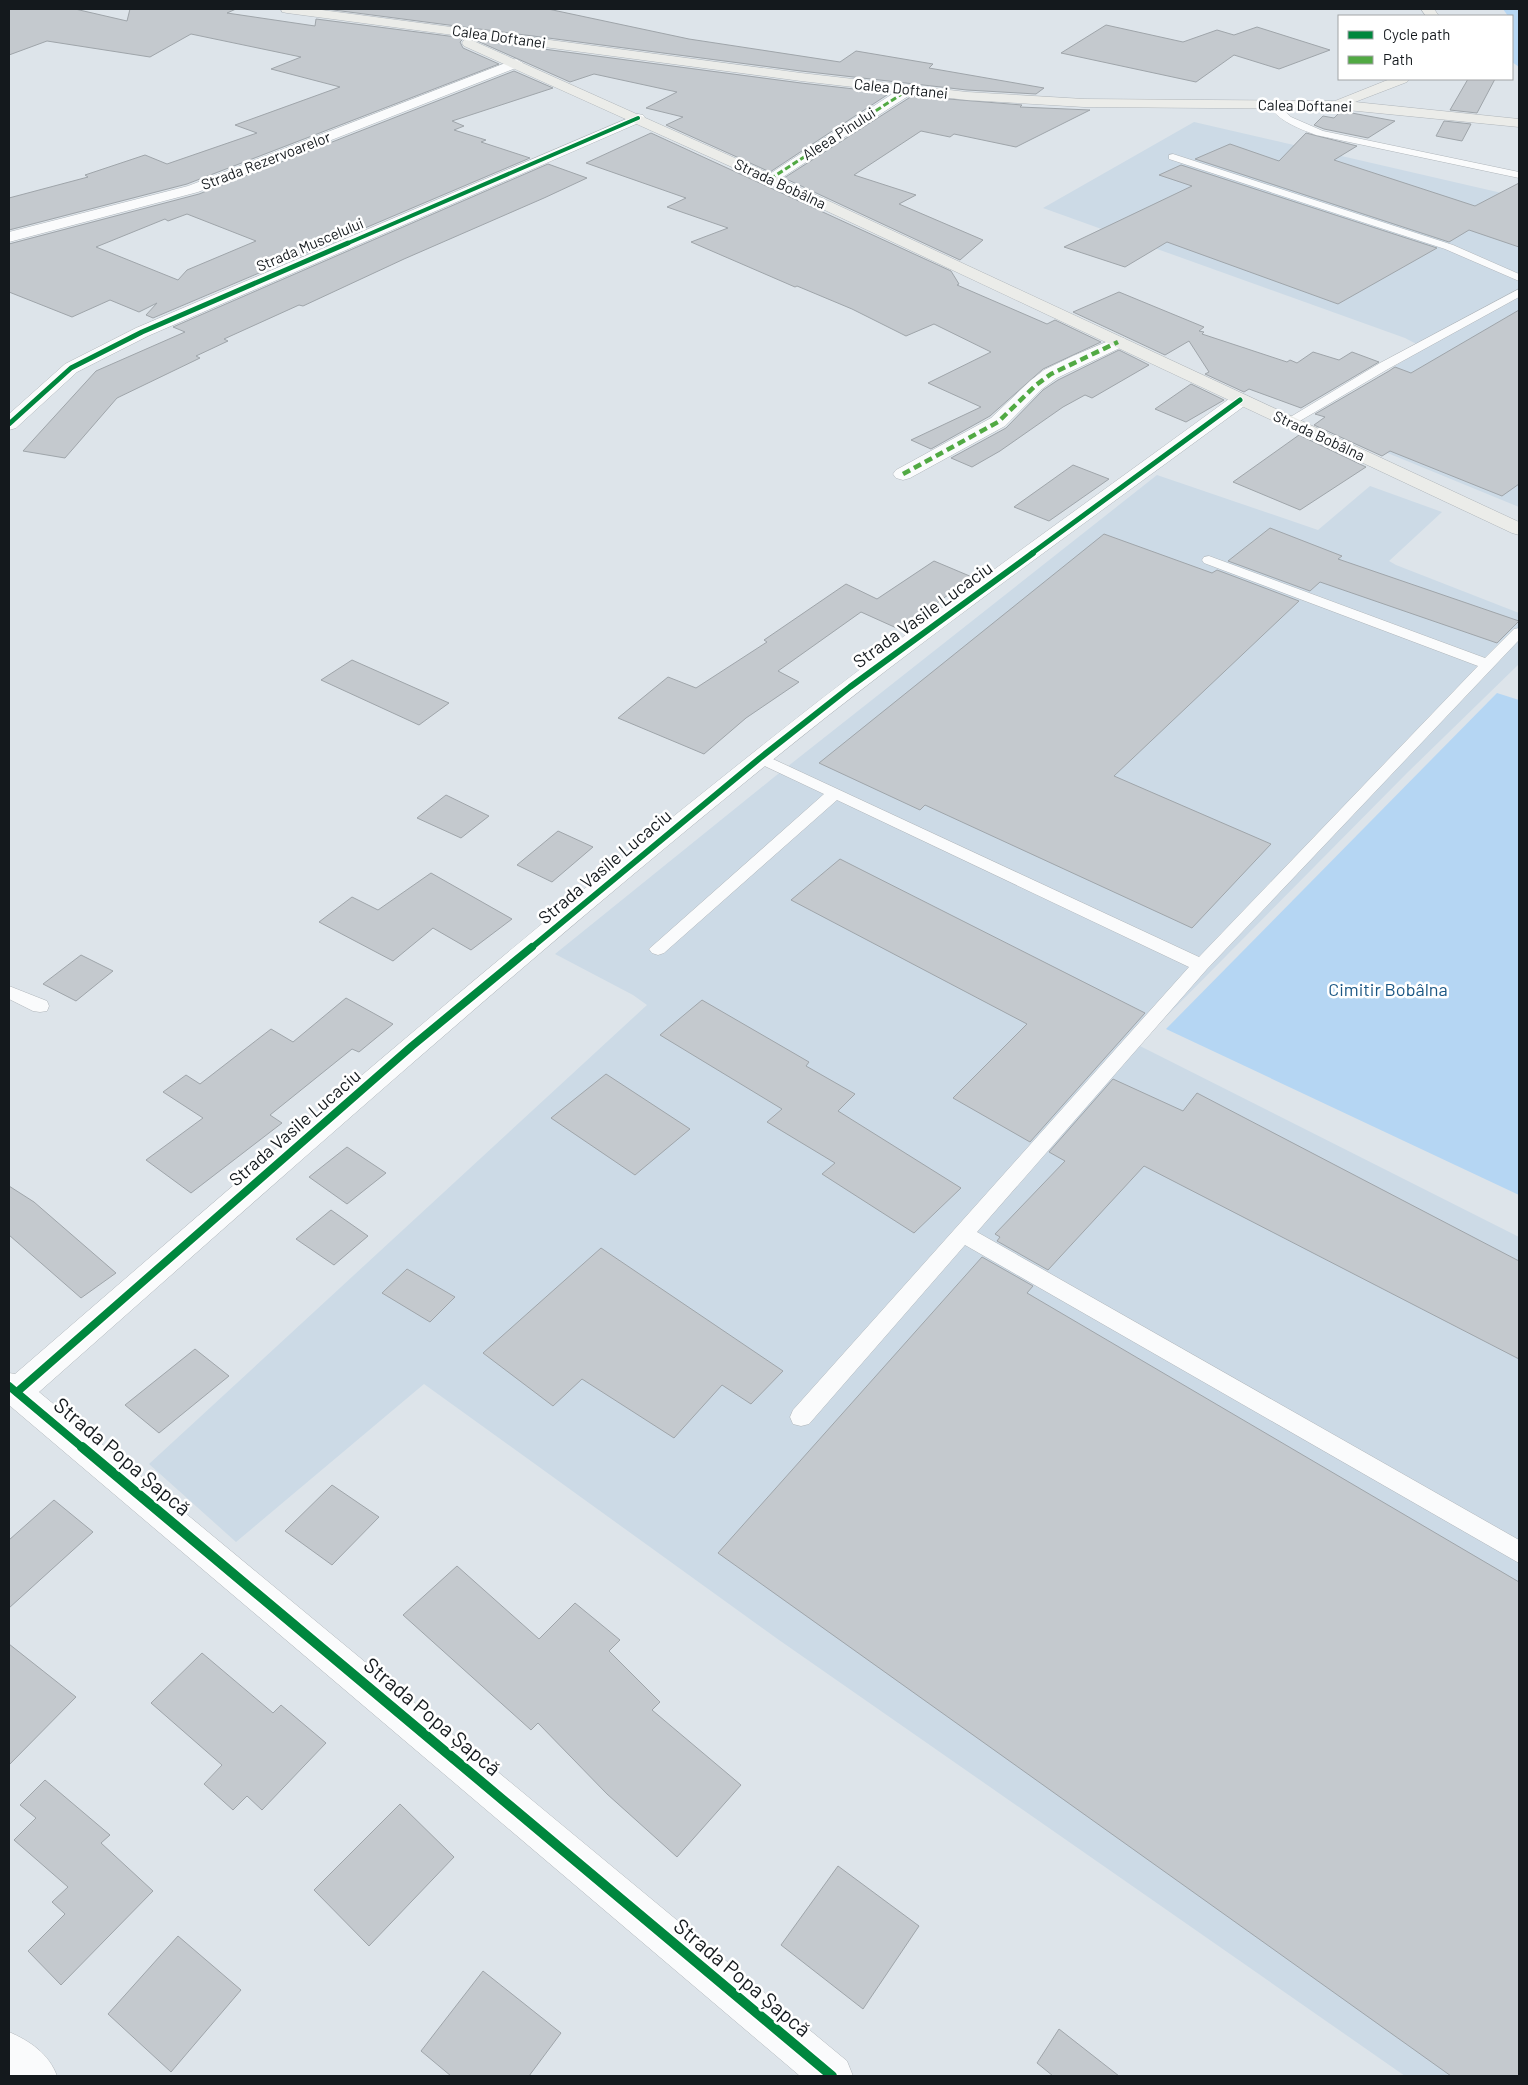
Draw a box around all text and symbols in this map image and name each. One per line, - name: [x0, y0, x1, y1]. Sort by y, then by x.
- legend: [1338, 15, 1513, 80]
- street label: Calea Doftanei: [451, 21, 547, 51]
- text: Cycle path: [1383, 25, 1450, 43]
- text: Path: [1383, 50, 1413, 68]
- street label: Calea Doftanei: [853, 74, 949, 102]
- street label: Calea Doftanei: [1258, 95, 1352, 115]
- street label: Aleea Pinului: [799, 103, 878, 163]
- street label: Strada Rezervoarelor: [198, 127, 333, 193]
- street label: Strada Bobâlna: [732, 154, 829, 212]
- street label: Strada Muscelului: [253, 213, 366, 275]
- street label: Strada Bobâlna: [1271, 406, 1368, 464]
- street label: Strada Vasile Lucaciu: [848, 556, 996, 672]
- street label: Strada Vasile Lucaciu: [533, 804, 675, 928]
- park label: Cimitir Bobâlna: [1328, 978, 1448, 1000]
- street label: Strada Vasile Lucaciu: [224, 1064, 365, 1190]
- street label: Strada Popa Șapcă: [50, 1391, 196, 1520]
- street label: Strada Popa Șapcă: [360, 1651, 506, 1780]
- street label: Strada Popa Șapcă: [670, 1912, 816, 2041]

